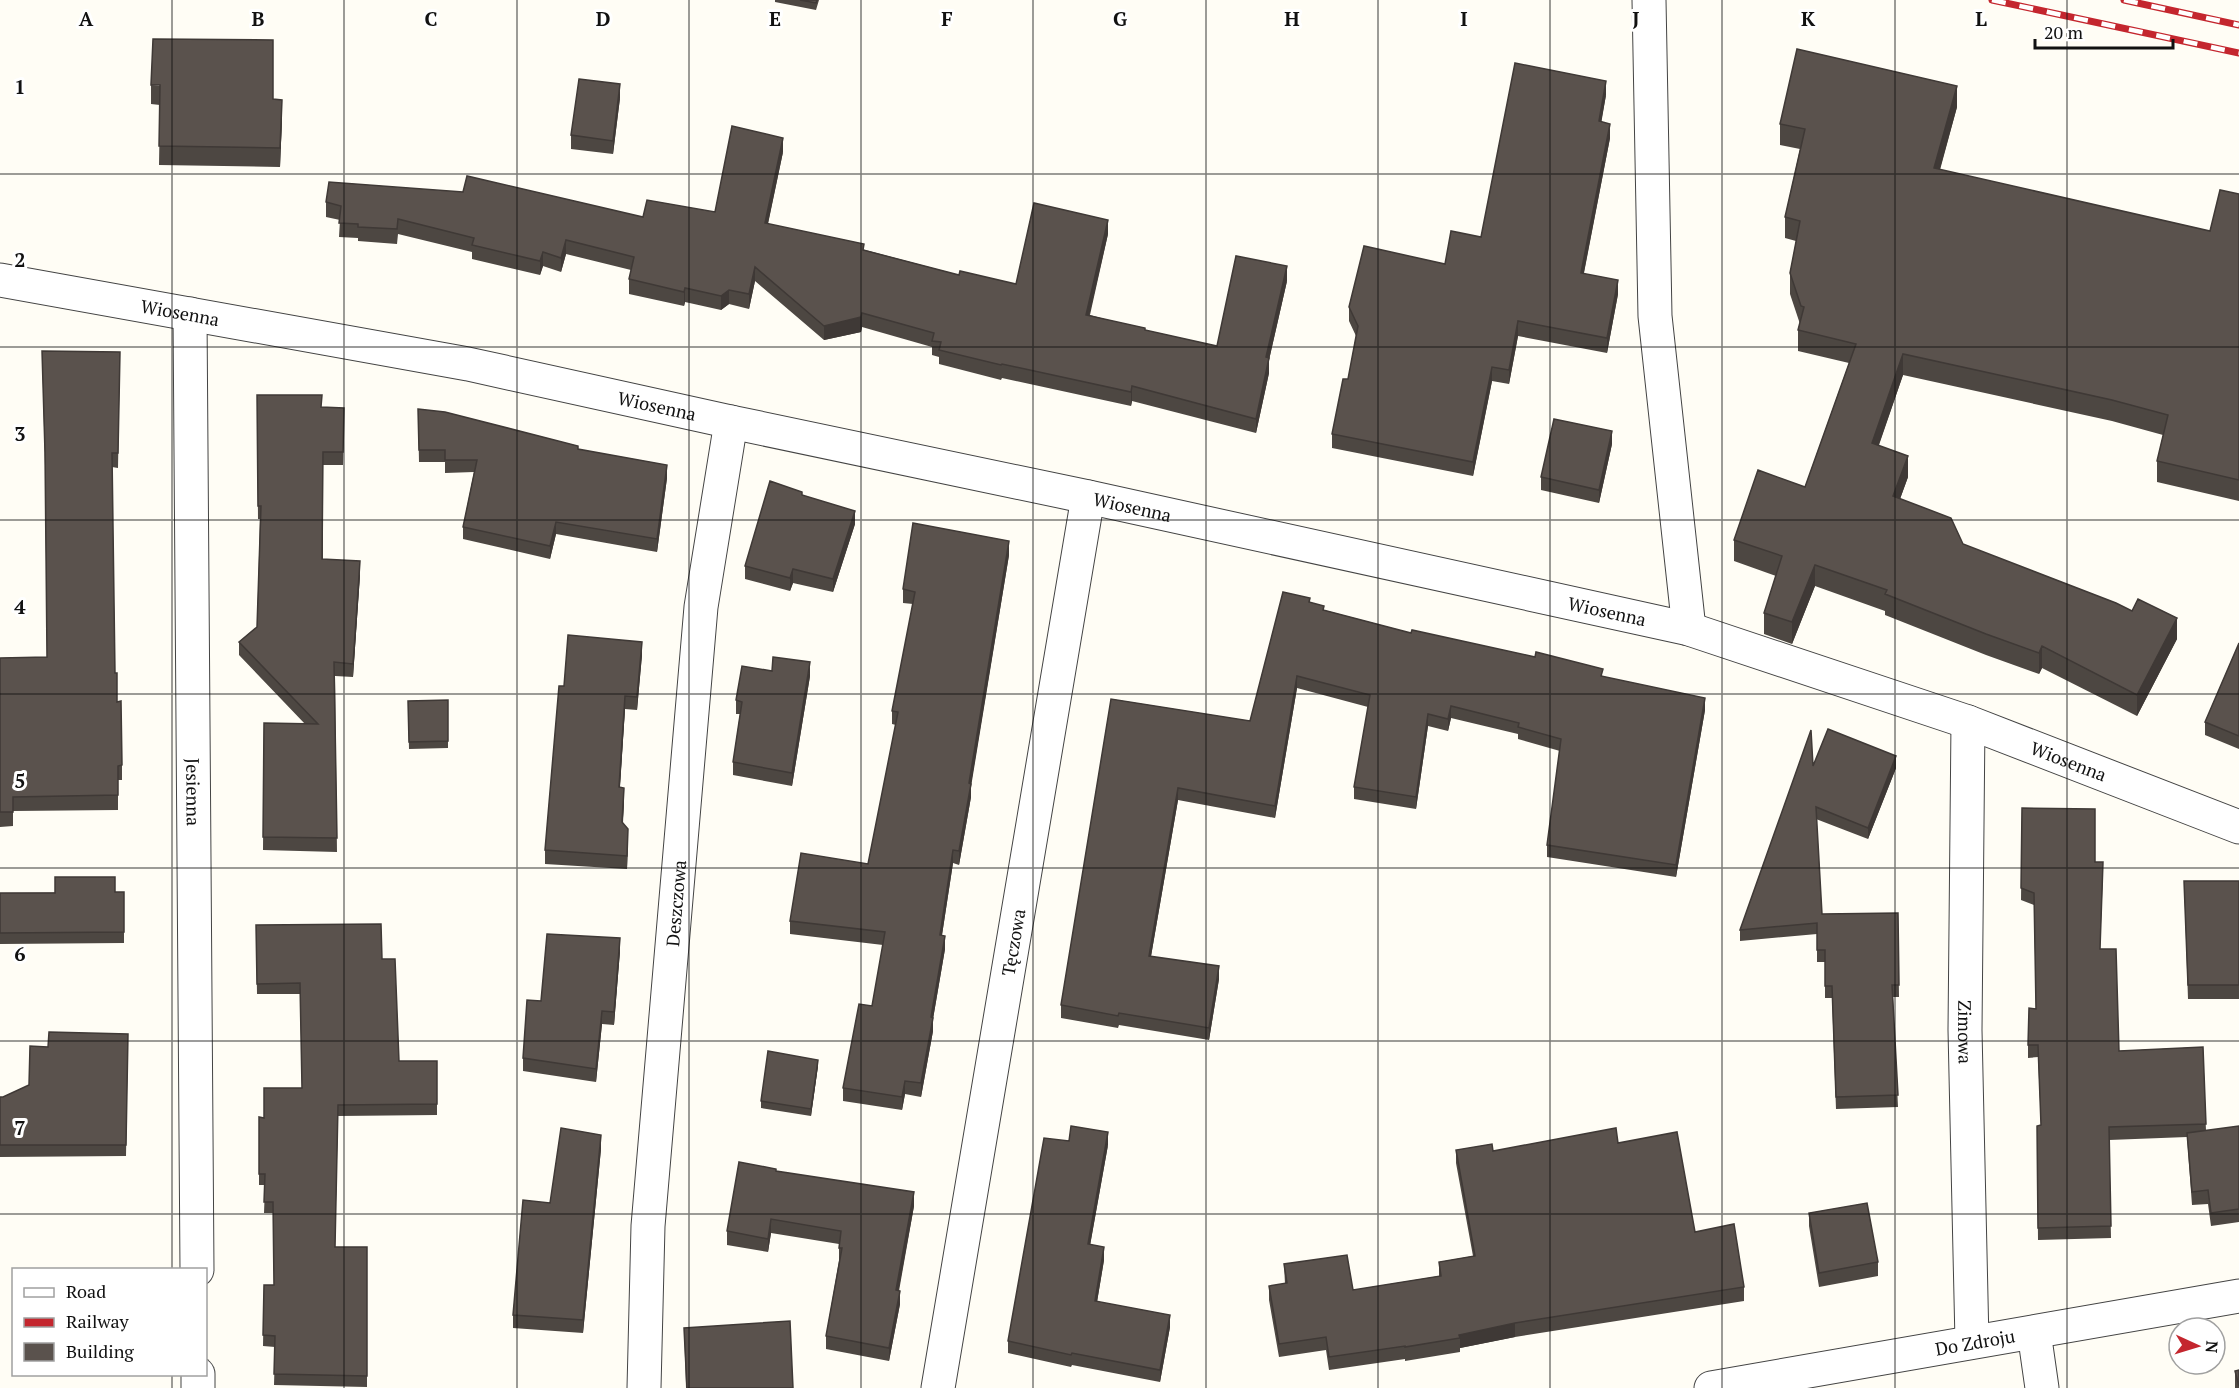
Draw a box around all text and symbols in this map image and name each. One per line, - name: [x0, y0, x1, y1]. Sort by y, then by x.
- text: A: [79, 5, 94, 32]
- text: B: [252, 5, 265, 32]
- text: C: [424, 5, 438, 32]
- text: D: [596, 5, 610, 32]
- text: E: [769, 5, 781, 32]
- text: F: [941, 5, 953, 32]
- text: G: [1113, 5, 1127, 32]
- text: H: [1284, 5, 1300, 32]
- text: I: [1460, 5, 1468, 32]
- text: J: [1632, 5, 1640, 32]
- text: K: [1801, 5, 1816, 32]
- text: L: [1975, 5, 1987, 32]
- scale bar: [2035, 12, 2173, 50]
- text: 20 m: [2044, 20, 2084, 44]
- text: 1: [14, 73, 26, 100]
- text: 2: [14, 246, 26, 273]
- street label: Wiosenna: [139, 293, 221, 331]
- street label: Wiosenna: [616, 385, 698, 426]
- text: 3: [14, 420, 26, 447]
- street label: Wiosenna: [1091, 486, 1174, 527]
- street label: Wiosenna: [1566, 591, 1648, 631]
- text: 4: [14, 593, 26, 620]
- street label: Wiosenna: [2027, 735, 2110, 787]
- street label: Jesienna: [181, 758, 206, 826]
- text: 5: [14, 767, 26, 794]
- street label: Deszczowa: [660, 859, 691, 947]
- street label: Tęczowa: [996, 907, 1030, 978]
- text: 6: [14, 940, 26, 967]
- street label: Zimowa: [1953, 1000, 1978, 1064]
- text: 7: [14, 1114, 26, 1141]
- legend: [12, 1268, 207, 1376]
- text: Road: [66, 1279, 106, 1303]
- text: Railway: [66, 1309, 130, 1333]
- north arrow: [2167, 1316, 2227, 1376]
- street label: Do Zdroju: [1933, 1323, 2017, 1361]
- text: Building: [66, 1339, 134, 1363]
- text: N: [2201, 1340, 2223, 1354]

